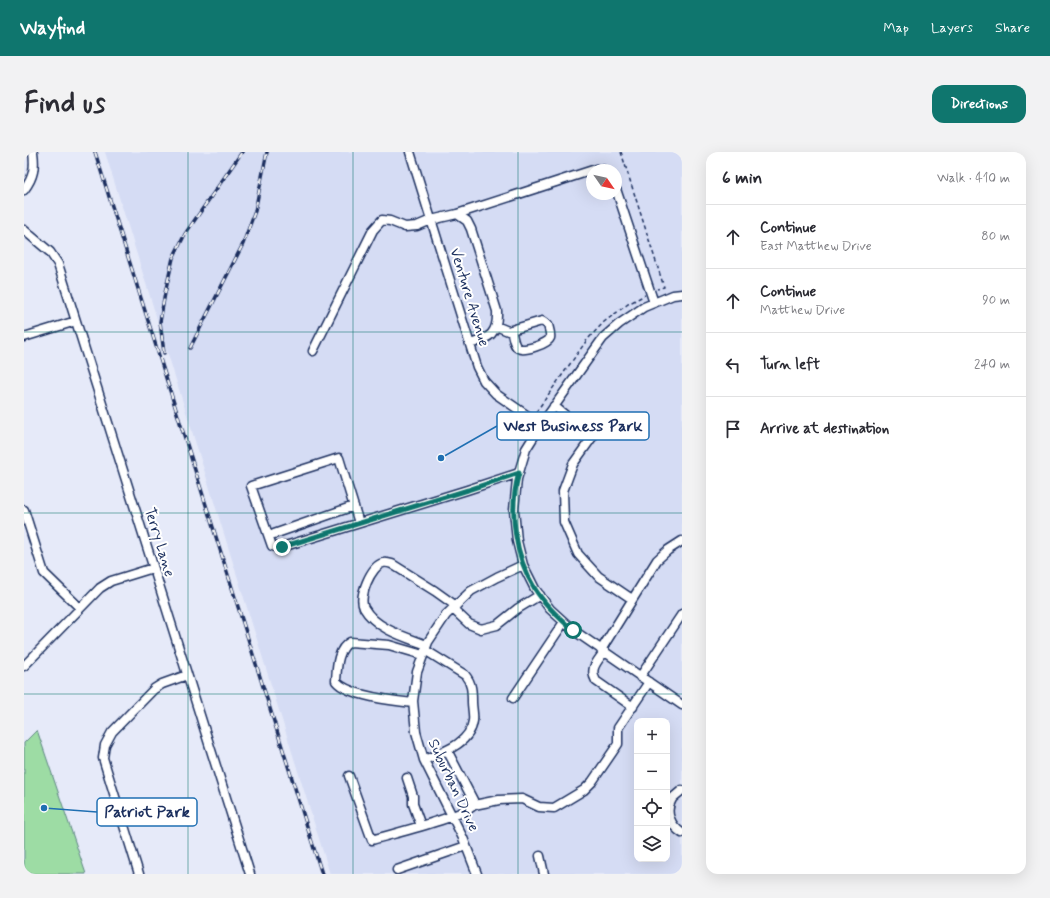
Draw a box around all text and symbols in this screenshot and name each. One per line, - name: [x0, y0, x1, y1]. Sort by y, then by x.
- text: Wayfind: [20, 16, 85, 41]
- text: Map: [883, 19, 909, 37]
- text: Layers: [931, 19, 973, 37]
- text: Share: [995, 19, 1030, 37]
- button: Directions: [932, 85, 1026, 123]
- text: Find us: [24, 86, 105, 123]
- north arrow: [586, 164, 622, 200]
- text: 6 min: [722, 167, 762, 189]
- text: Walk · 410 m: [937, 170, 1010, 187]
- text: Continue: [760, 218, 816, 238]
- icon: ahead: [722, 226, 744, 248]
- text: 80 m: [981, 228, 1010, 245]
- text: East Matthew Drive: [760, 238, 872, 255]
- street label: Venture Avenue: [445, 246, 494, 349]
- text: Continue: [760, 282, 816, 302]
- icon: ahead: [722, 290, 744, 312]
- text: 90 m: [982, 292, 1010, 309]
- text: Matthew Drive: [760, 302, 845, 319]
- icon: left: [722, 354, 744, 376]
- text: Turn left: [760, 355, 820, 375]
- text: 240 m: [974, 356, 1010, 373]
- callout: West Business Park: [497, 412, 649, 440]
- text: West Business Park: [503, 416, 643, 437]
- icon: arrive: [722, 418, 744, 440]
- text: Arrive at destination: [760, 419, 889, 439]
- street label: Terry Lane: [139, 505, 179, 580]
- route end: [273, 538, 291, 556]
- route start: [564, 621, 582, 639]
- map controls: [634, 718, 670, 862]
- button: +: [634, 718, 670, 754]
- street label: Suburban Drive: [423, 736, 483, 835]
- button: −: [634, 754, 670, 790]
- button: locate: [634, 790, 670, 826]
- callout: Patriot Park: [97, 798, 197, 826]
- text: Patriot Park: [104, 802, 190, 823]
- button: layers: [634, 826, 670, 862]

